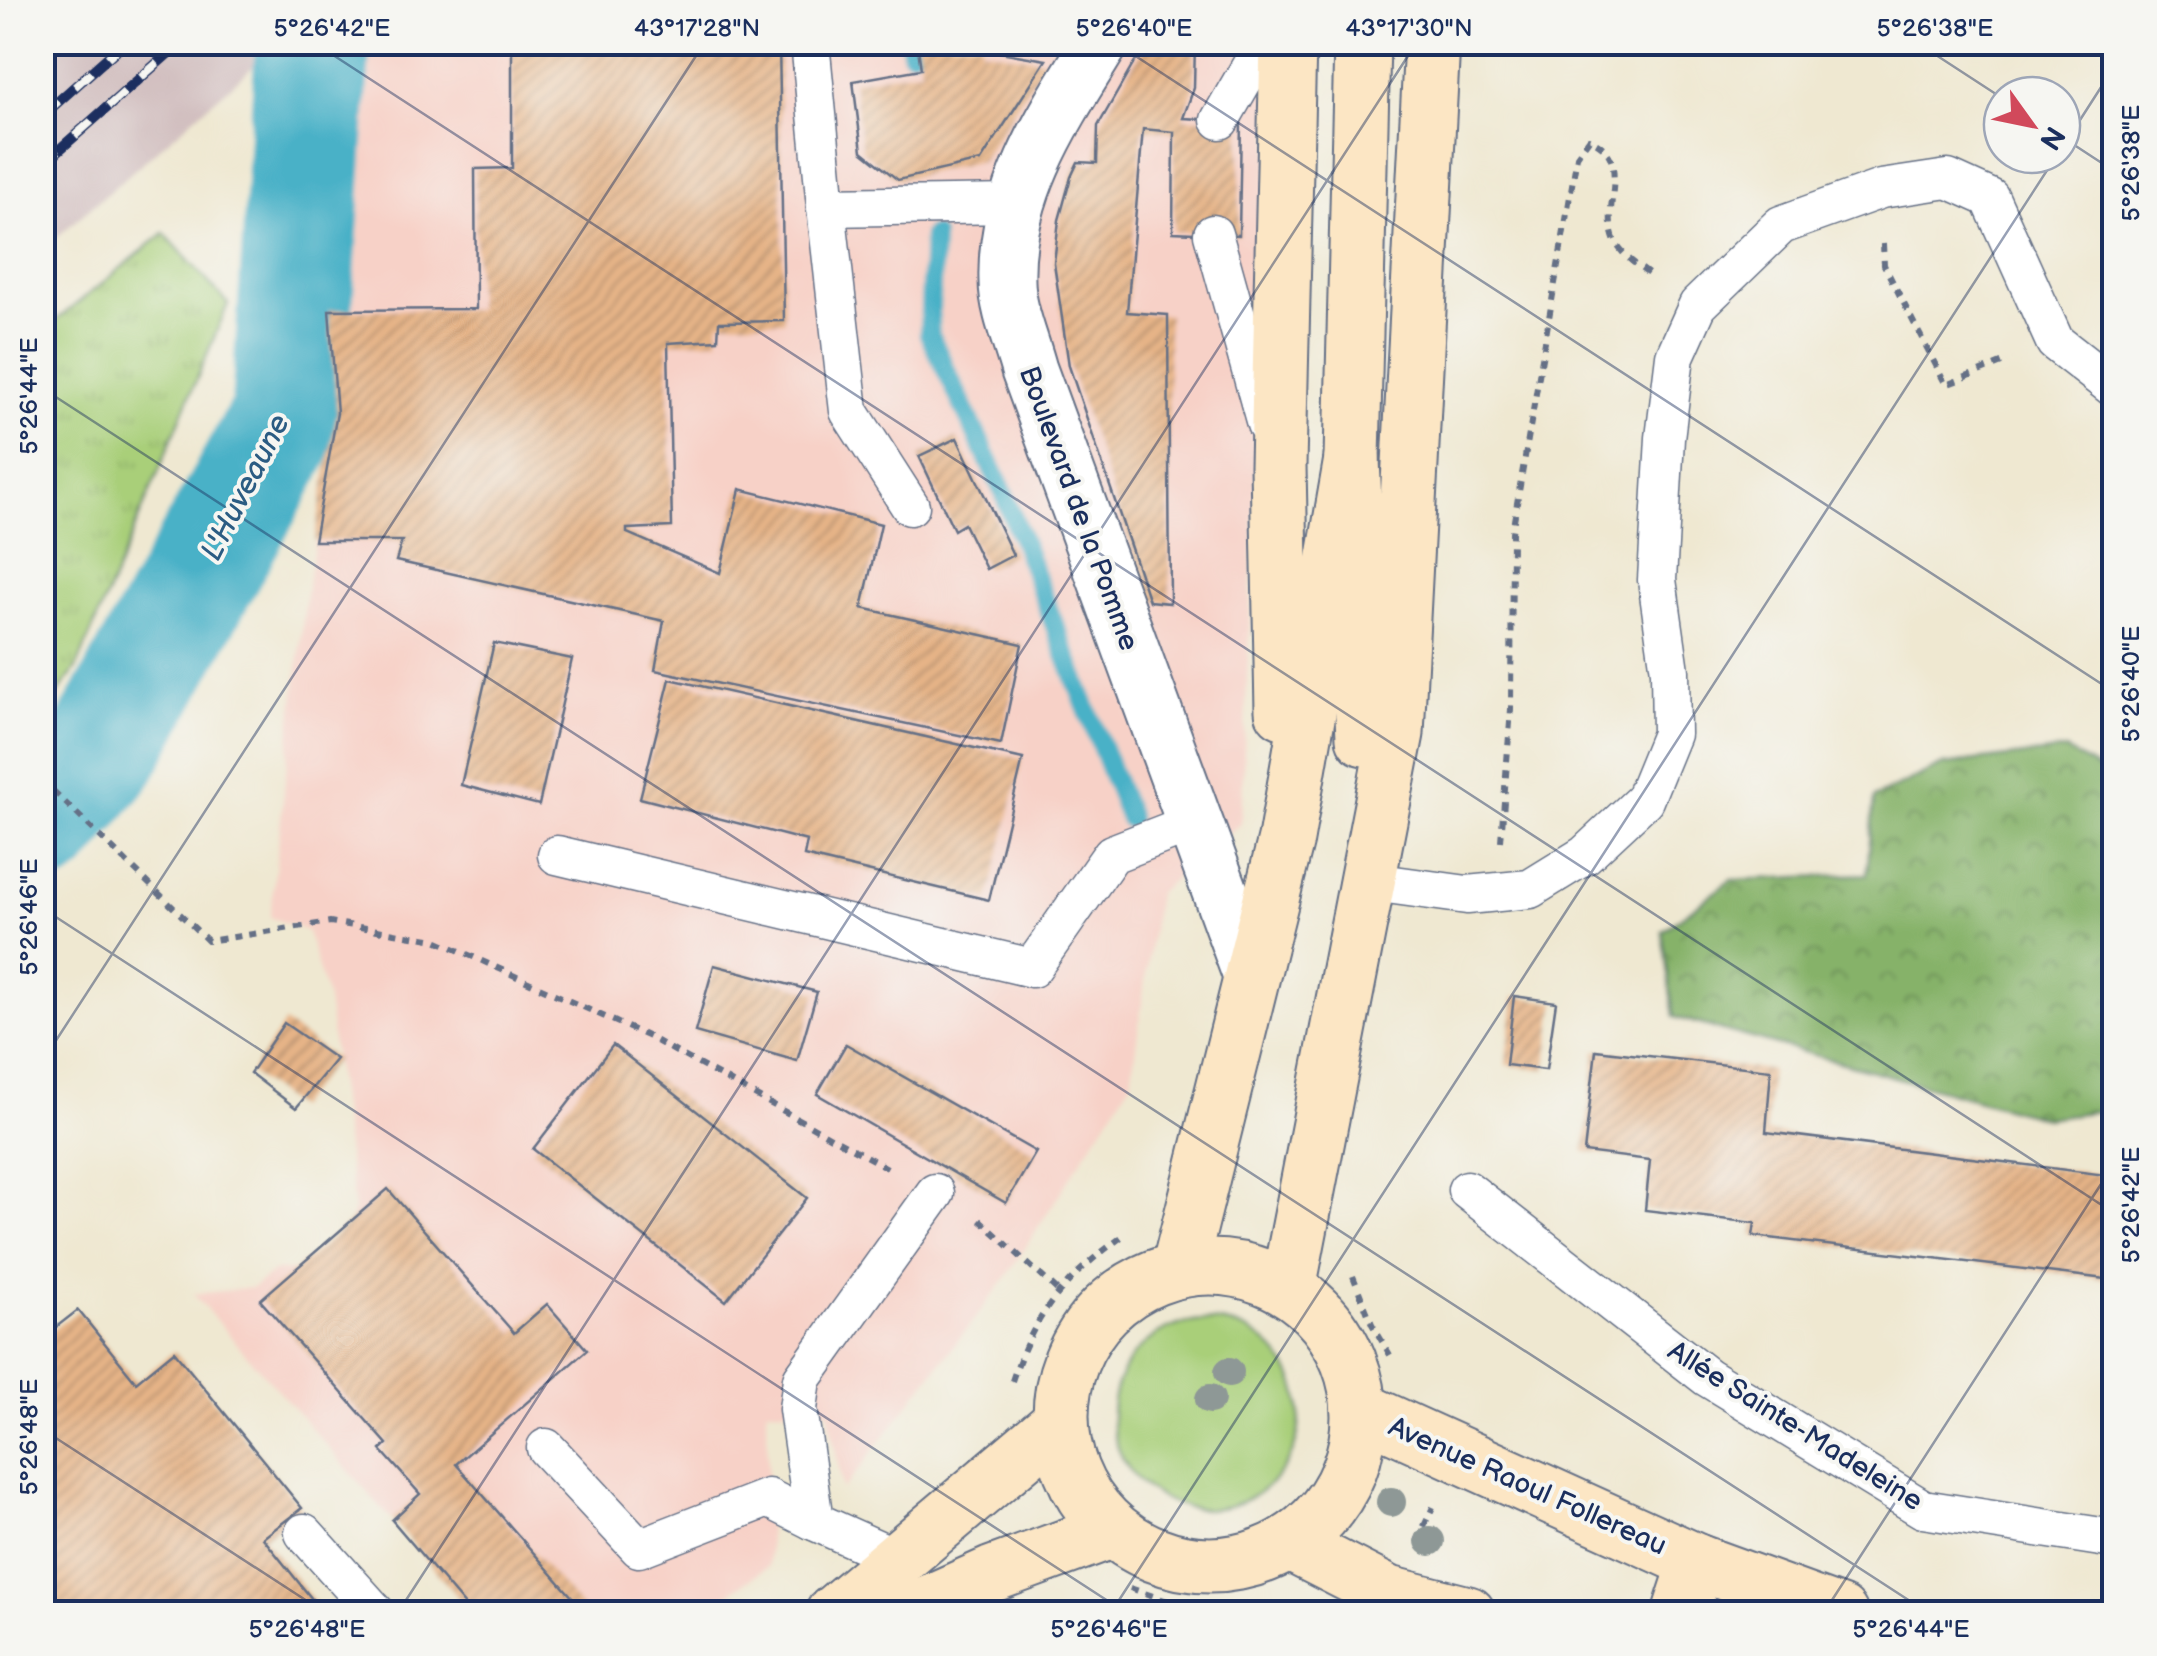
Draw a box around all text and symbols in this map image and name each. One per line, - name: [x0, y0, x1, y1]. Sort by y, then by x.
- text: 5°26'42"E: [274, 13, 390, 44]
- text: 43°17'28"N: [634, 13, 760, 44]
- text: 5°26'40"E: [1076, 13, 1192, 44]
- text: 43°17'30"N: [1345, 13, 1473, 44]
- text: 5°26'38"E: [1877, 13, 1993, 44]
- north arrow: [1982, 75, 2082, 175]
- text: 5°26'38"E: [2116, 105, 2147, 221]
- text: N: [2032, 120, 2071, 156]
- text: 5°26'44"E: [14, 337, 45, 455]
- street label: Boulevard de la Pomme: [1012, 362, 1145, 655]
- water label: L'Huveaune: [194, 408, 298, 567]
- text: 5°26'40"E: [2116, 626, 2147, 742]
- text: 5°26'46"E: [14, 858, 45, 976]
- text: 5°26'42"E: [2116, 1147, 2147, 1263]
- street label: Allée Sainte-Madeleine: [1662, 1334, 1929, 1518]
- text: 5°26'48"E: [14, 1379, 45, 1495]
- street label: Avenue Raoul Follereau: [1383, 1410, 1671, 1563]
- text: 5°26'48"E: [249, 1614, 365, 1645]
- text: 5°26'46"E: [1050, 1614, 1168, 1645]
- text: 5°26'44"E: [1852, 1614, 1970, 1645]

